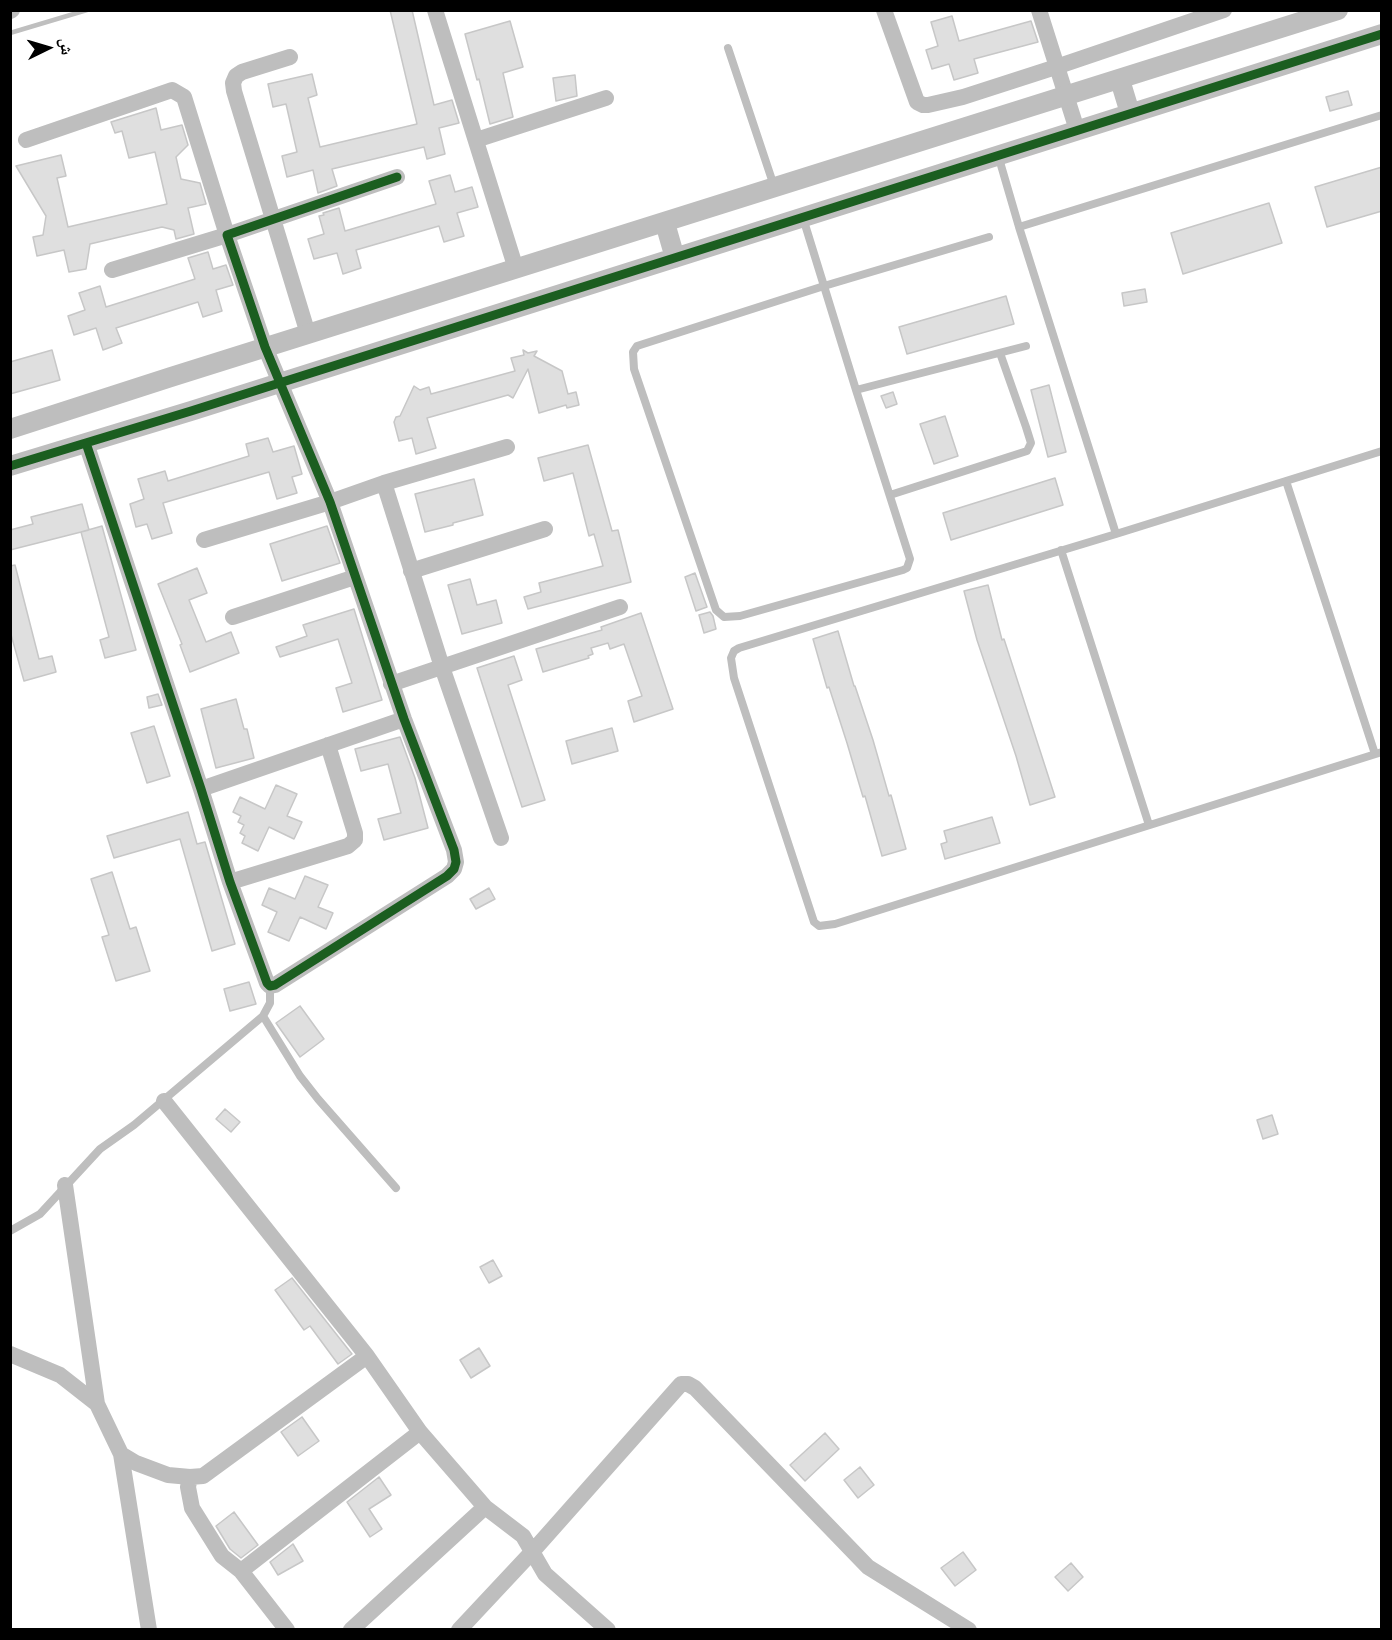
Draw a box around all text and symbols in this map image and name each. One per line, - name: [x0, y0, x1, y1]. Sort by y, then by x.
- north arrow: [18, 18, 78, 78]
- text: ش: [54, 37, 79, 56]

